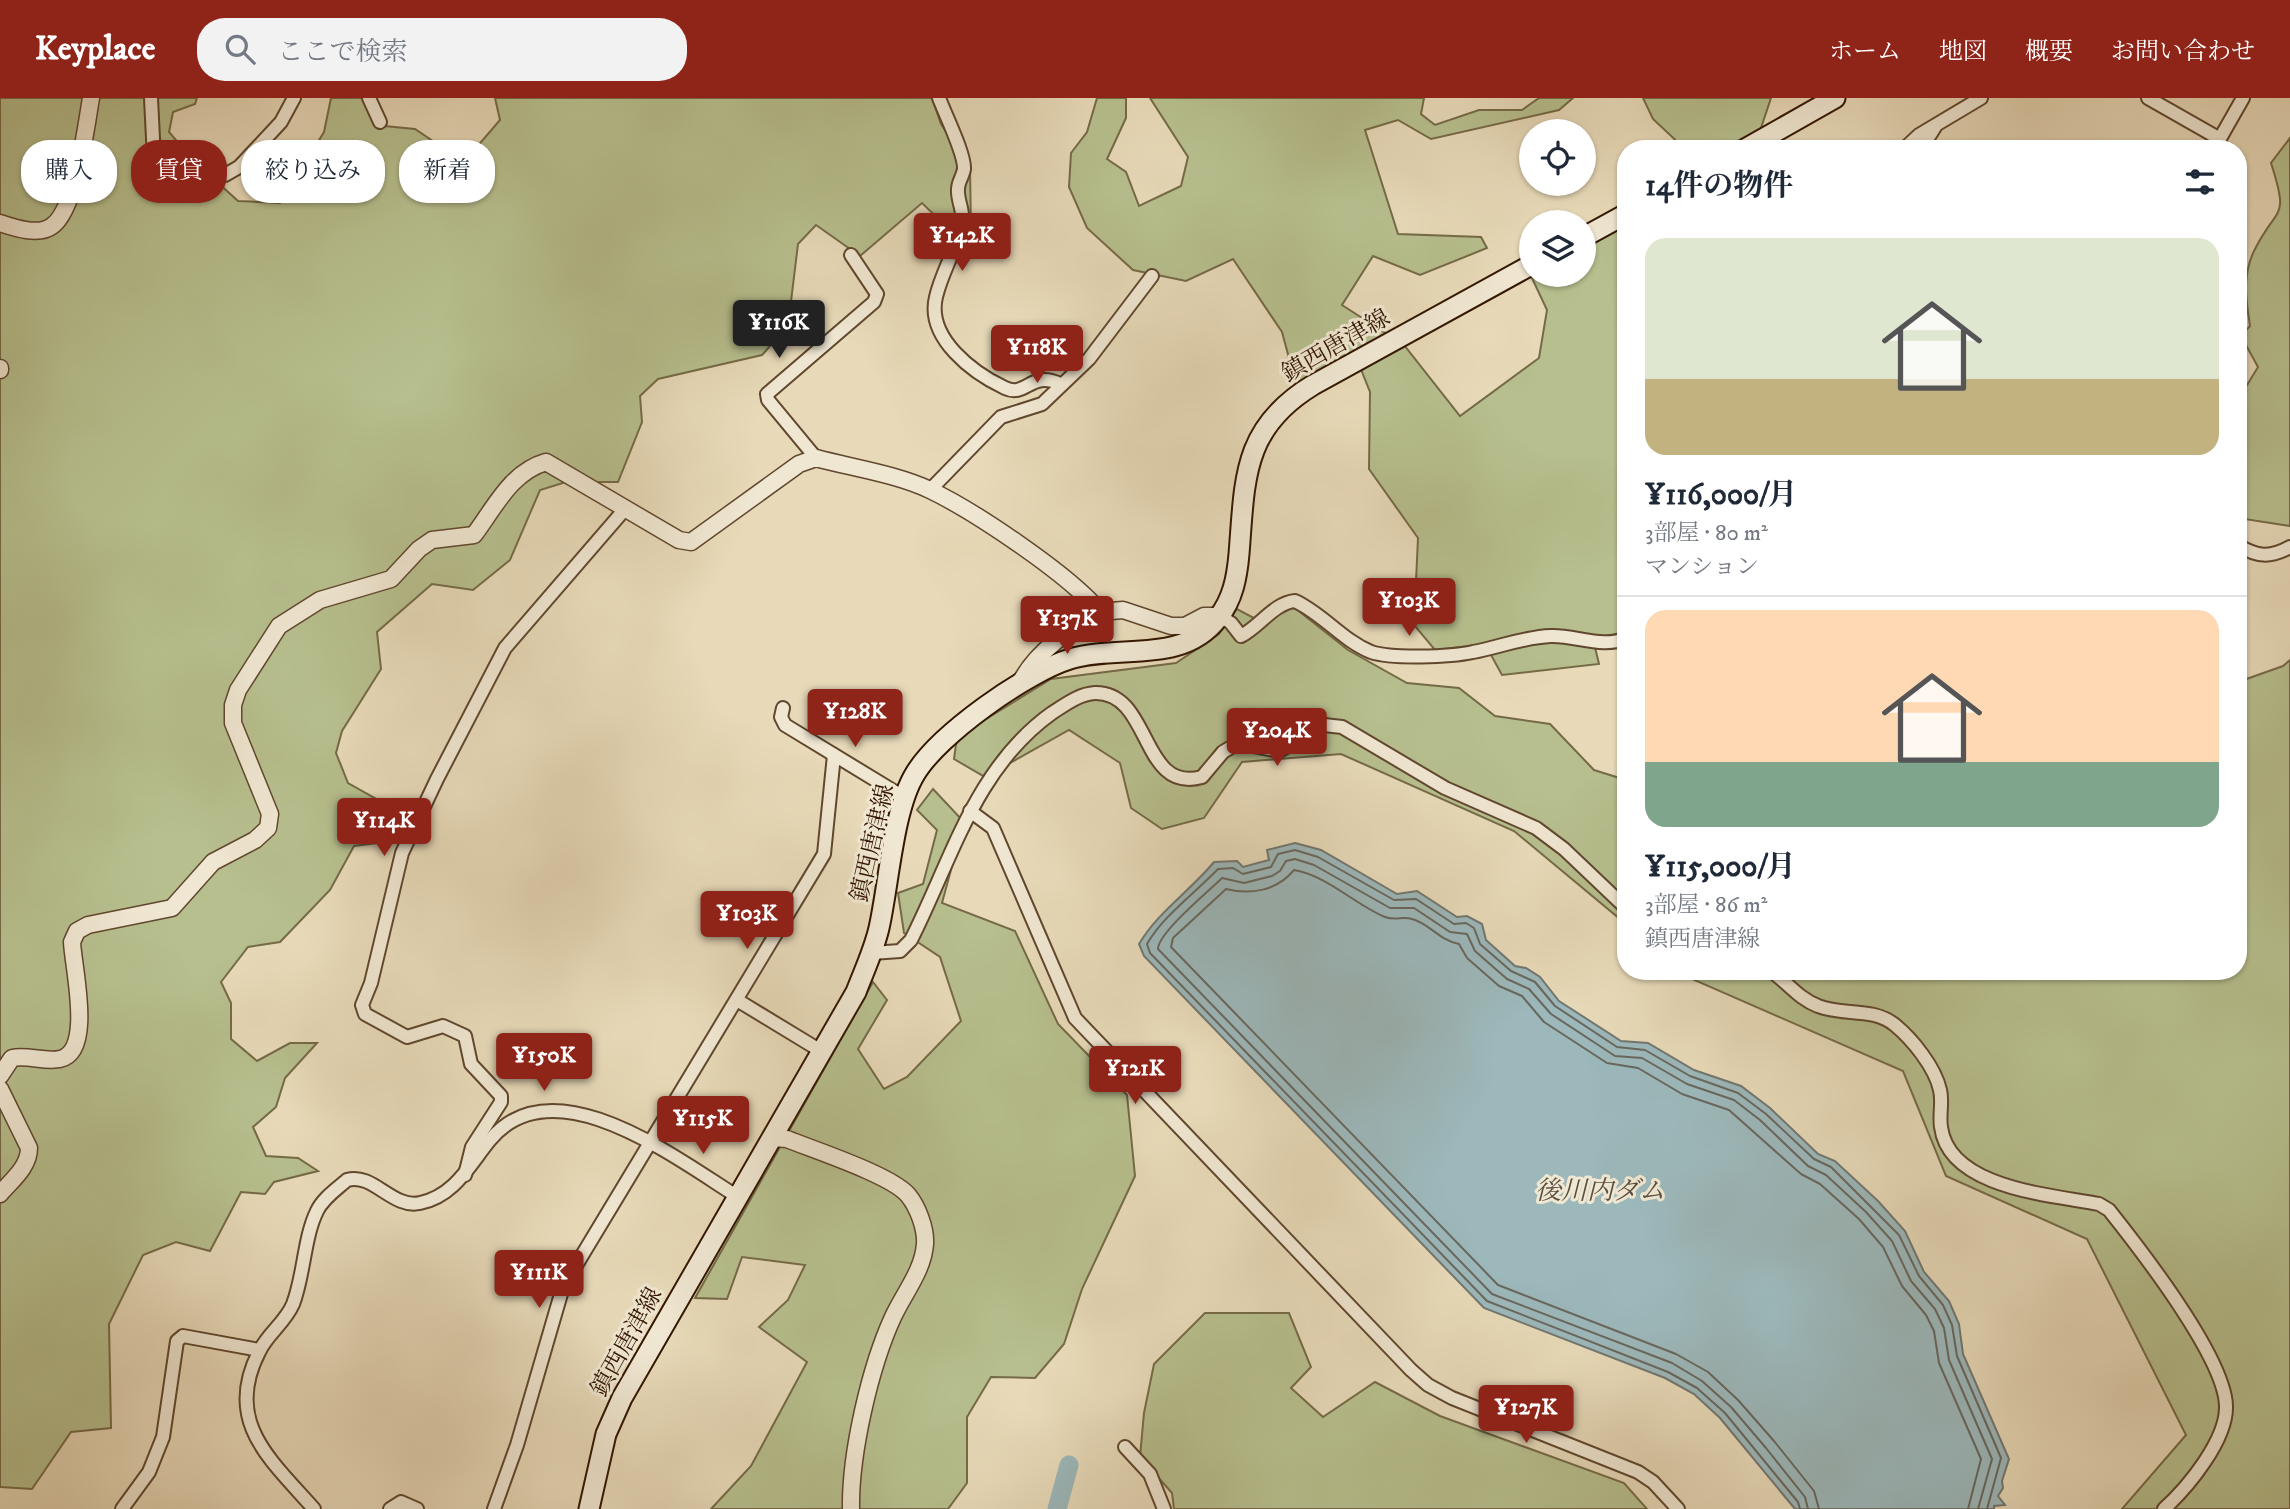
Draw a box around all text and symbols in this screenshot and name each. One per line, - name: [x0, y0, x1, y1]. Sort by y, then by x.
- search box: [197, 18, 687, 81]
- text: Keyplace: [35, 29, 155, 70]
- icon: search: [221, 30, 259, 68]
- text: ここで検索: [277, 36, 407, 69]
- text: ホーム: [1829, 37, 1901, 67]
- text: 地図: [1939, 37, 1987, 67]
- text: 概要: [2025, 37, 2073, 67]
- text: お問い合わせ: [2111, 37, 2255, 67]
- map controls: [1519, 119, 1596, 287]
- button: locate: [1519, 119, 1596, 196]
- chip: 購入: [21, 140, 117, 203]
- chip: 賃貸: [131, 140, 227, 203]
- chip: 絞り込み: [241, 140, 385, 203]
- chip: 新着: [399, 140, 495, 203]
- icon: filters: [2181, 163, 2219, 201]
- text: 14件の物件: [1645, 168, 1793, 205]
- button: layers: [1519, 210, 1596, 287]
- pin: ¥142K: [913, 214, 1011, 273]
- text: ¥142K: [930, 221, 994, 250]
- icon: home: [1869, 283, 1995, 409]
- pin: ¥116K: [730, 300, 828, 360]
- street label: 鎮西唐津線: [1277, 303, 1395, 389]
- text: ¥116K: [749, 308, 809, 337]
- pin: ¥118K: [988, 326, 1086, 385]
- text: ¥118K: [1007, 333, 1067, 362]
- text: ¥116,000/月: [1645, 477, 1797, 514]
- text: 3部屋 · 80 m²: [1645, 519, 1768, 548]
- text: マンション: [1645, 553, 1759, 582]
- pin: ¥103K: [1360, 578, 1458, 638]
- text: ¥103K: [1379, 586, 1439, 615]
- pin: ¥137K: [1018, 596, 1116, 656]
- text: ¥137K: [1037, 604, 1097, 633]
- icon: home: [1869, 655, 1995, 781]
- pin: ¥128K: [806, 690, 904, 749]
- text: ¥128K: [824, 697, 886, 726]
- pin: ¥204K: [1228, 708, 1326, 768]
- text: ¥204K: [1243, 716, 1311, 745]
- street label: 鎮西唐津線: [845, 781, 901, 905]
- pin: ¥114K: [335, 798, 433, 858]
- text: ¥114K: [353, 806, 415, 835]
- text: ¥115,000/月: [1645, 849, 1796, 886]
- text: 3部屋 · 86 m²: [1645, 891, 1767, 920]
- pin: ¥103K: [698, 892, 796, 951]
- text: ¥103K: [717, 899, 777, 928]
- text: 鎮西唐津線: [1645, 925, 1760, 954]
- pin: ¥150K: [495, 1034, 593, 1093]
- text: ¥150K: [512, 1041, 576, 1070]
- pin: ¥121K: [1086, 1046, 1184, 1106]
- text: ¥121K: [1105, 1054, 1165, 1083]
- pin: ¥115K: [654, 1096, 752, 1156]
- text: ¥115K: [673, 1104, 733, 1133]
- water label: 後川内ダム: [1535, 1175, 1665, 1208]
- pin: ¥111K: [490, 1250, 588, 1310]
- text: ¥111K: [511, 1258, 567, 1287]
- street label: 鎮西唐津線: [585, 1282, 669, 1402]
- pin: ¥127K: [1477, 1386, 1575, 1445]
- text: ¥127K: [1495, 1393, 1557, 1422]

